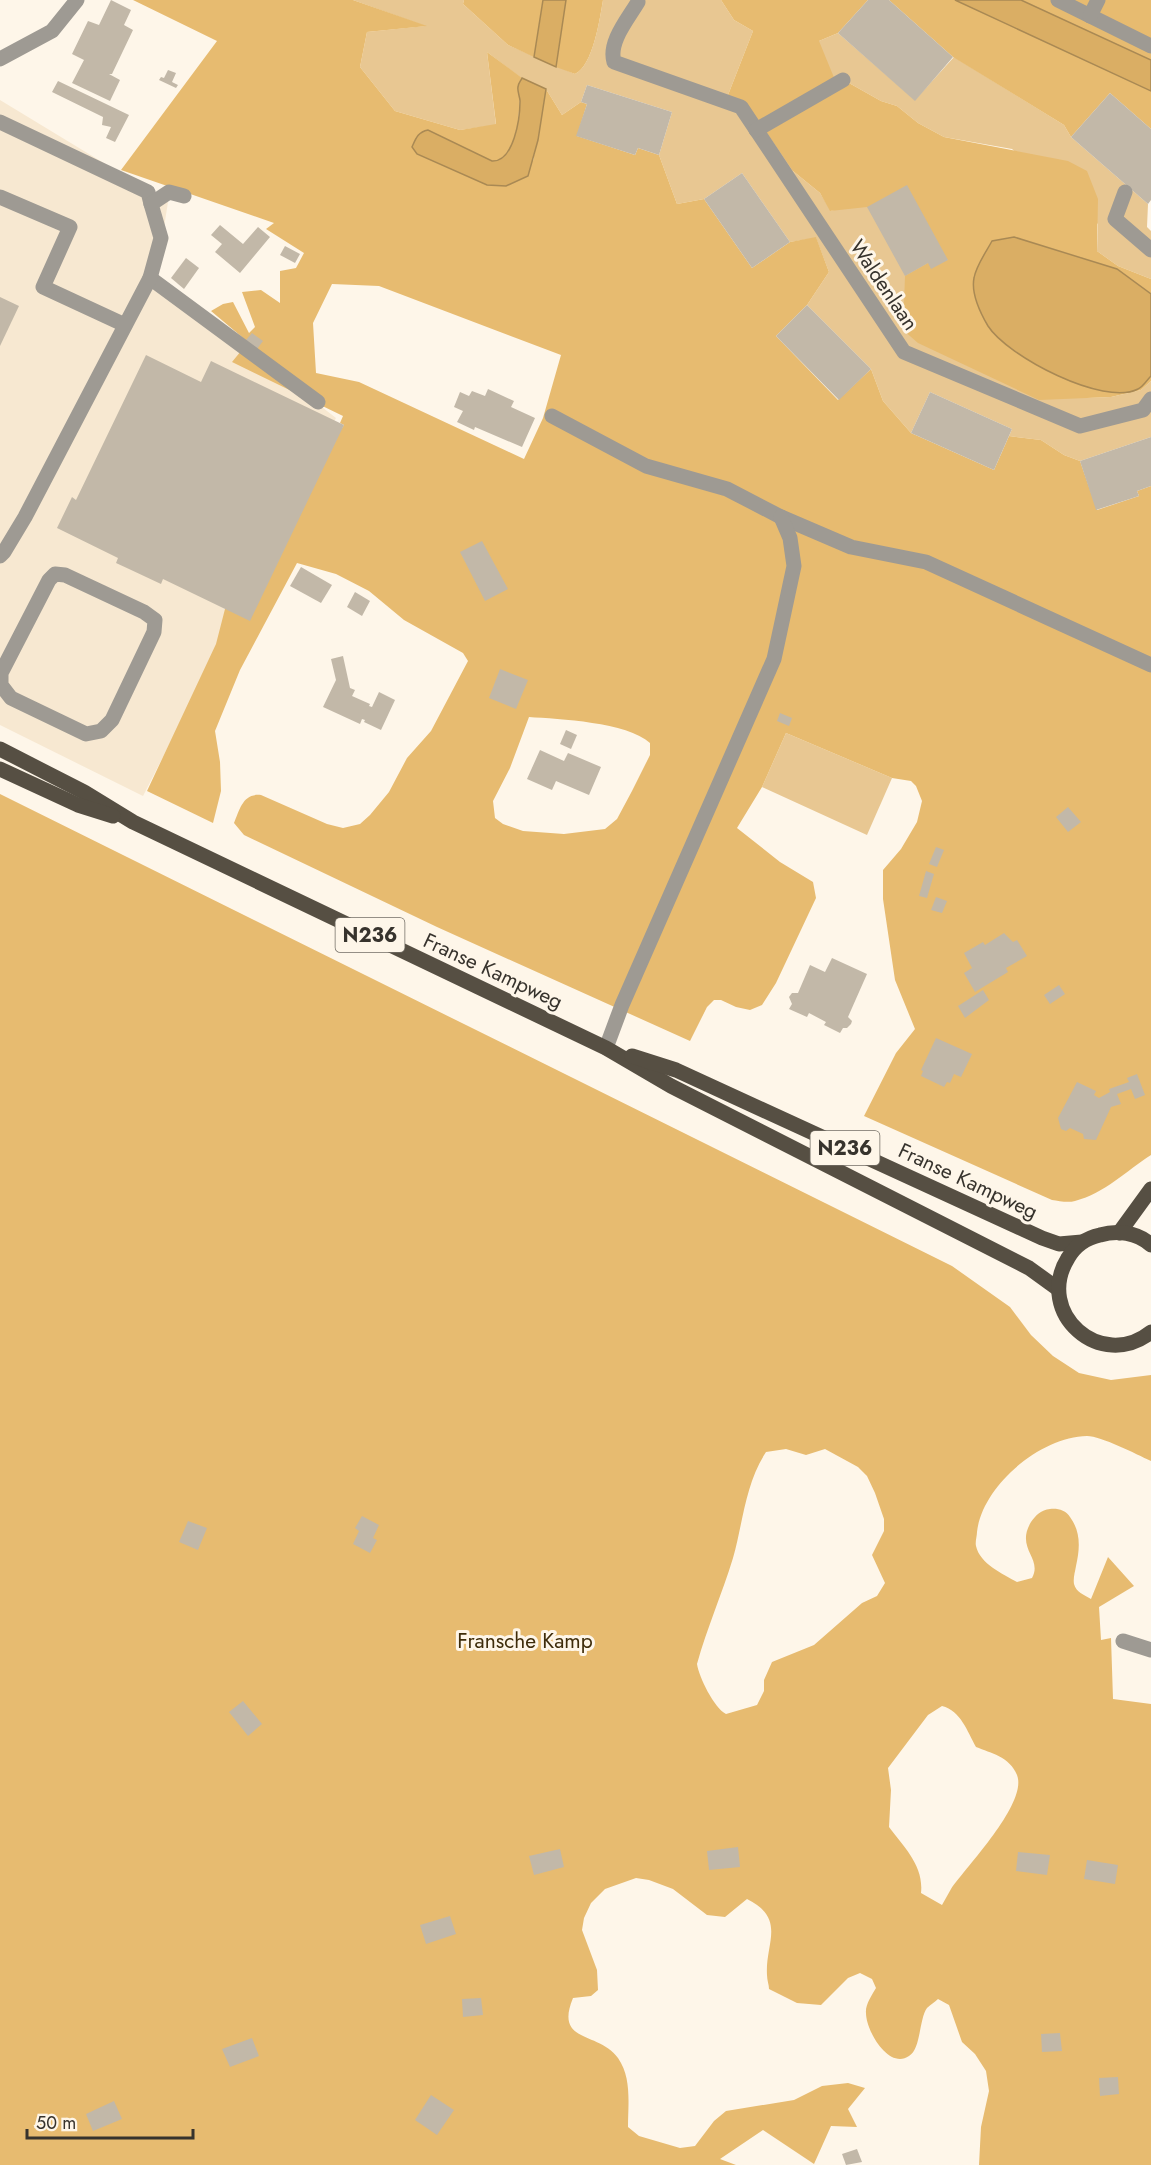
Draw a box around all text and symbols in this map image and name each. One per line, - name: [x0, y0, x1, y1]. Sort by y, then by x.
- street label: Waldenlaan: [843, 234, 925, 336]
- road number: N236: [336, 918, 404, 952]
- street label: Franse Kampweg: [418, 926, 568, 1016]
- road number: N236: [810, 1131, 880, 1165]
- street label: Franse Kampweg: [893, 1136, 1043, 1226]
- park label: Fransche Kamp: [457, 1626, 593, 1656]
- scale bar: [27, 2102, 194, 2140]
- text: 50 m: [36, 2110, 76, 2136]

